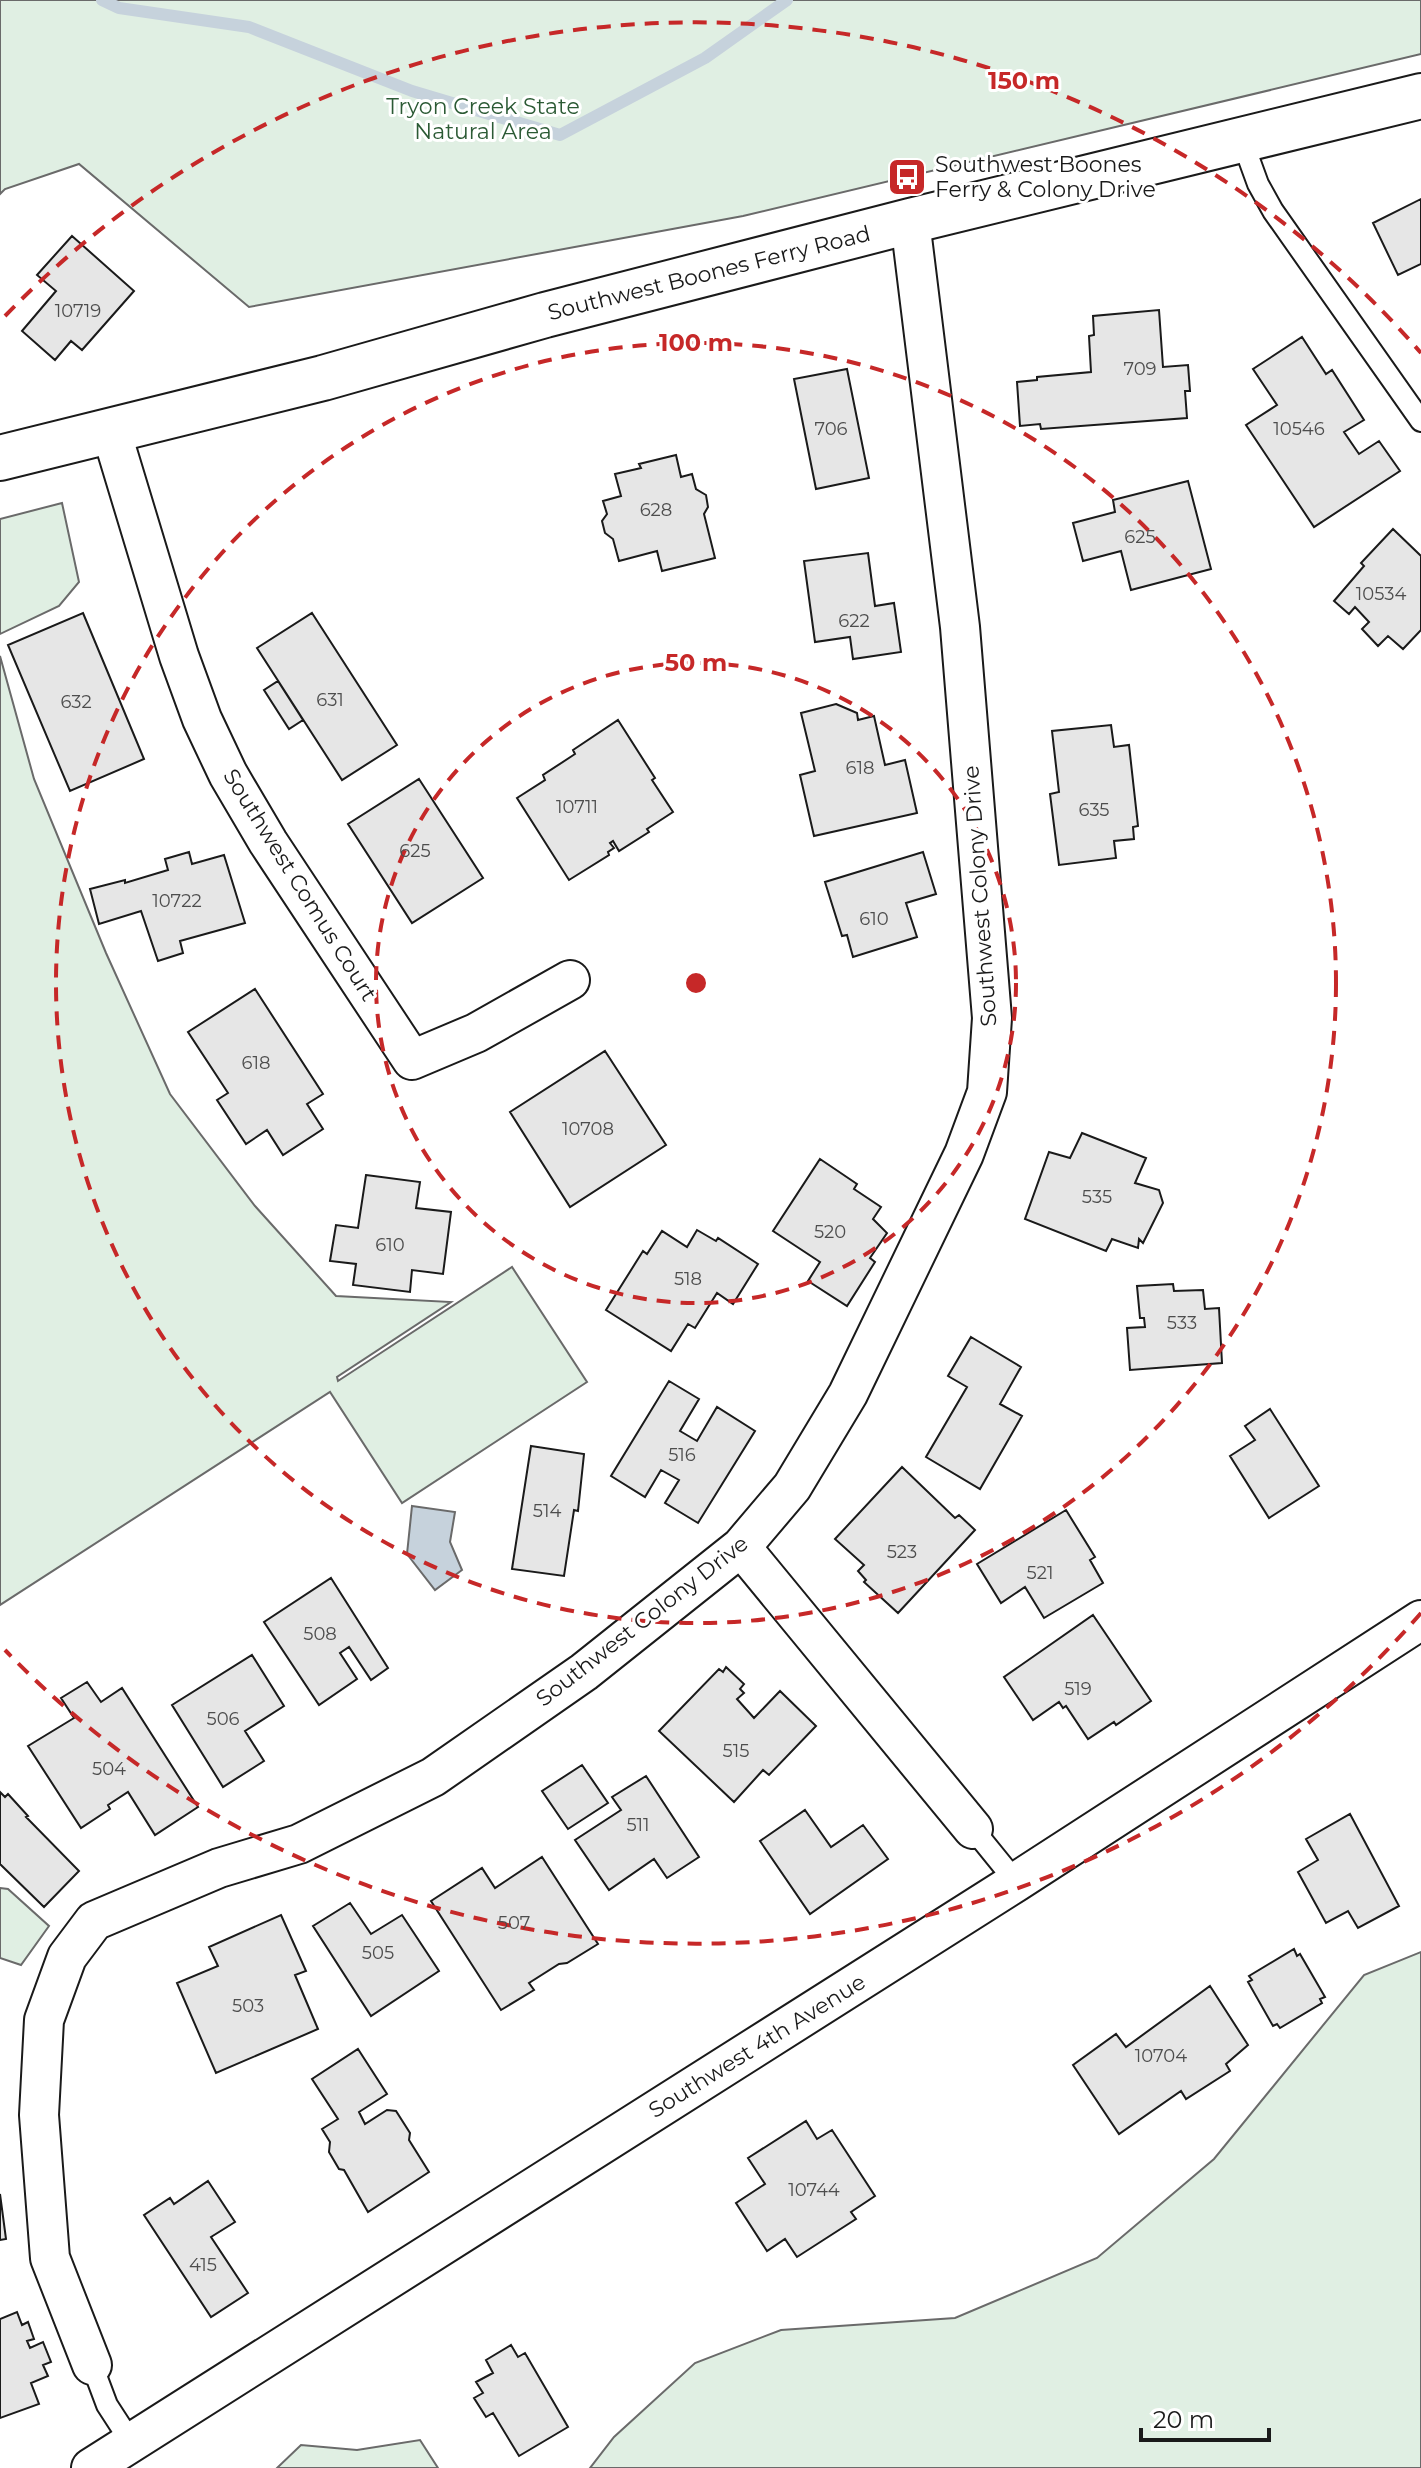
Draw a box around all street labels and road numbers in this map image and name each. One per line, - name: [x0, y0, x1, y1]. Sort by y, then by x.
- street label: Southwest Boones Ferry Road: [545, 220, 873, 326]
- street label: Southwest Comus Court: [217, 764, 383, 1006]
- street label: Southwest Colony Drive: [957, 764, 1003, 1028]
- street label: Southwest Colony Drive: [531, 1530, 753, 1712]
- street label: Southwest 4th Avenue: [644, 1968, 870, 2124]

